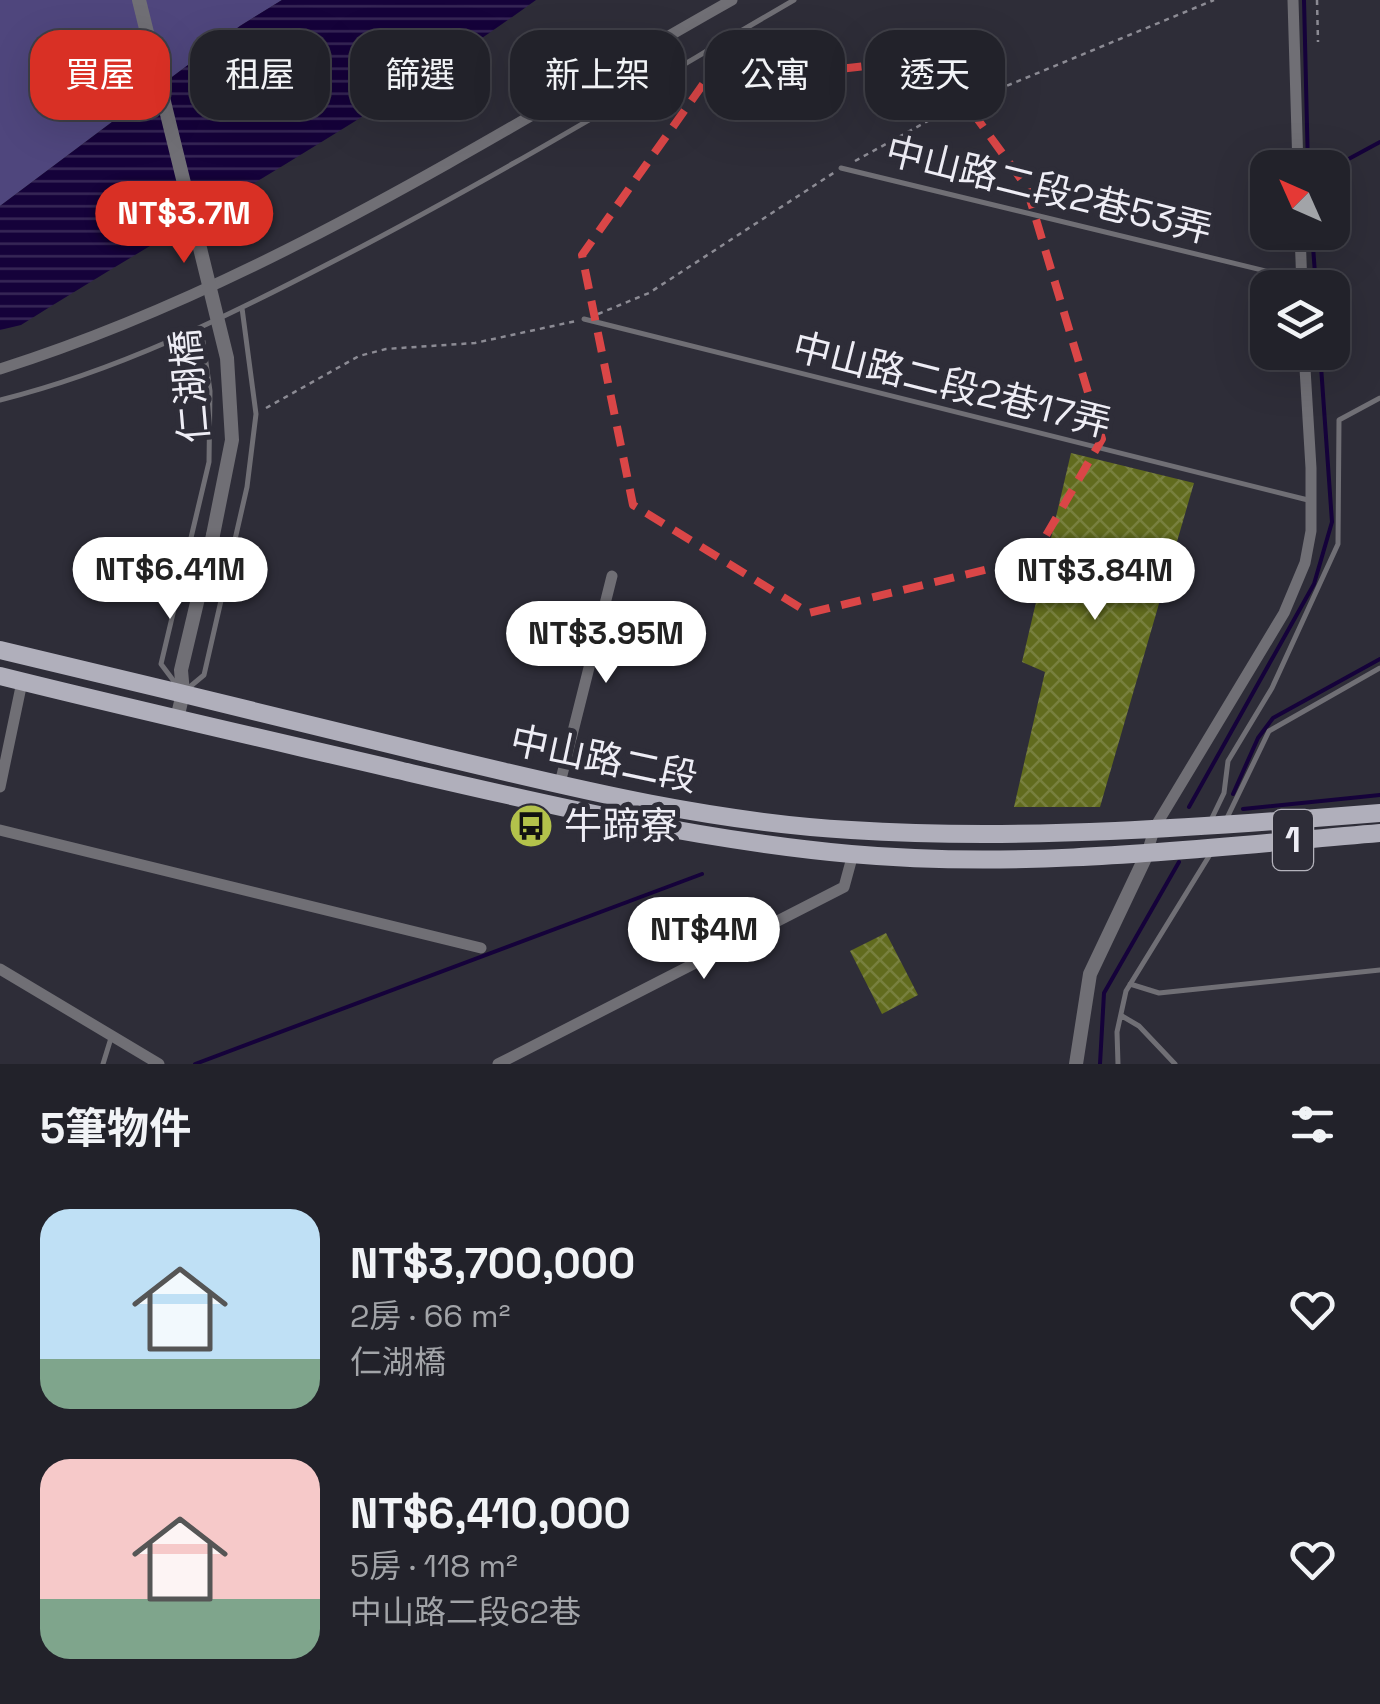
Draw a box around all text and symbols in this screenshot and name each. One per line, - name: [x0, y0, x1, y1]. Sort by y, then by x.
- chip: 買屋: [30, 30, 170, 120]
- chip: 租屋: [190, 30, 330, 120]
- chip: 篩選: [350, 30, 490, 120]
- chip: 新上架: [510, 30, 685, 120]
- chip: 公寓: [705, 30, 845, 120]
- chip: 透天: [865, 30, 1005, 120]
- street label: 中山路二段2巷53弄: [881, 126, 1217, 254]
- north arrow: [1250, 150, 1350, 250]
- map controls: [1250, 150, 1350, 370]
- pin: NT$3.7M: [92, 181, 276, 266]
- text: NT$3.7M: [117, 193, 251, 233]
- button: layers: [1250, 270, 1350, 370]
- street label: 中山路二段2巷17弄: [788, 322, 1116, 448]
- street label: 仁湖橋: [161, 327, 219, 445]
- pin: NT$6.41M: [67, 537, 273, 622]
- pin: NT$3.84M: [992, 538, 1198, 623]
- text: NT$6.41M: [95, 549, 245, 589]
- text: NT$3.84M: [1017, 550, 1173, 590]
- pin: NT$3.95M: [503, 601, 709, 686]
- text: NT$3.95M: [528, 613, 684, 653]
- street label: 中山路二段: [506, 716, 702, 802]
- place label: 牛蹄寮: [564, 802, 678, 850]
- bus stop icon: 牛蹄寮: [508, 803, 554, 849]
- road number: 1: [1273, 810, 1313, 870]
- pin: NT$4M: [634, 897, 774, 982]
- text: NT$4M: [650, 909, 758, 949]
- icon: filters: [1285, 1097, 1340, 1152]
- text: 5筆物件: [40, 1102, 191, 1155]
- text: NT$3,700,000: [350, 1237, 635, 1290]
- icon: home: [120, 1249, 240, 1369]
- icon: heart: [1285, 1282, 1340, 1337]
- text: 2房 · 66 m²: [350, 1296, 510, 1336]
- text: 仁湖橋: [350, 1342, 446, 1382]
- text: NT$6,410,000: [350, 1487, 631, 1540]
- icon: home: [120, 1499, 240, 1619]
- icon: heart: [1285, 1532, 1340, 1587]
- text: 5房 · 118 m²: [350, 1546, 518, 1586]
- text: 中山路二段62巷: [350, 1592, 581, 1632]

